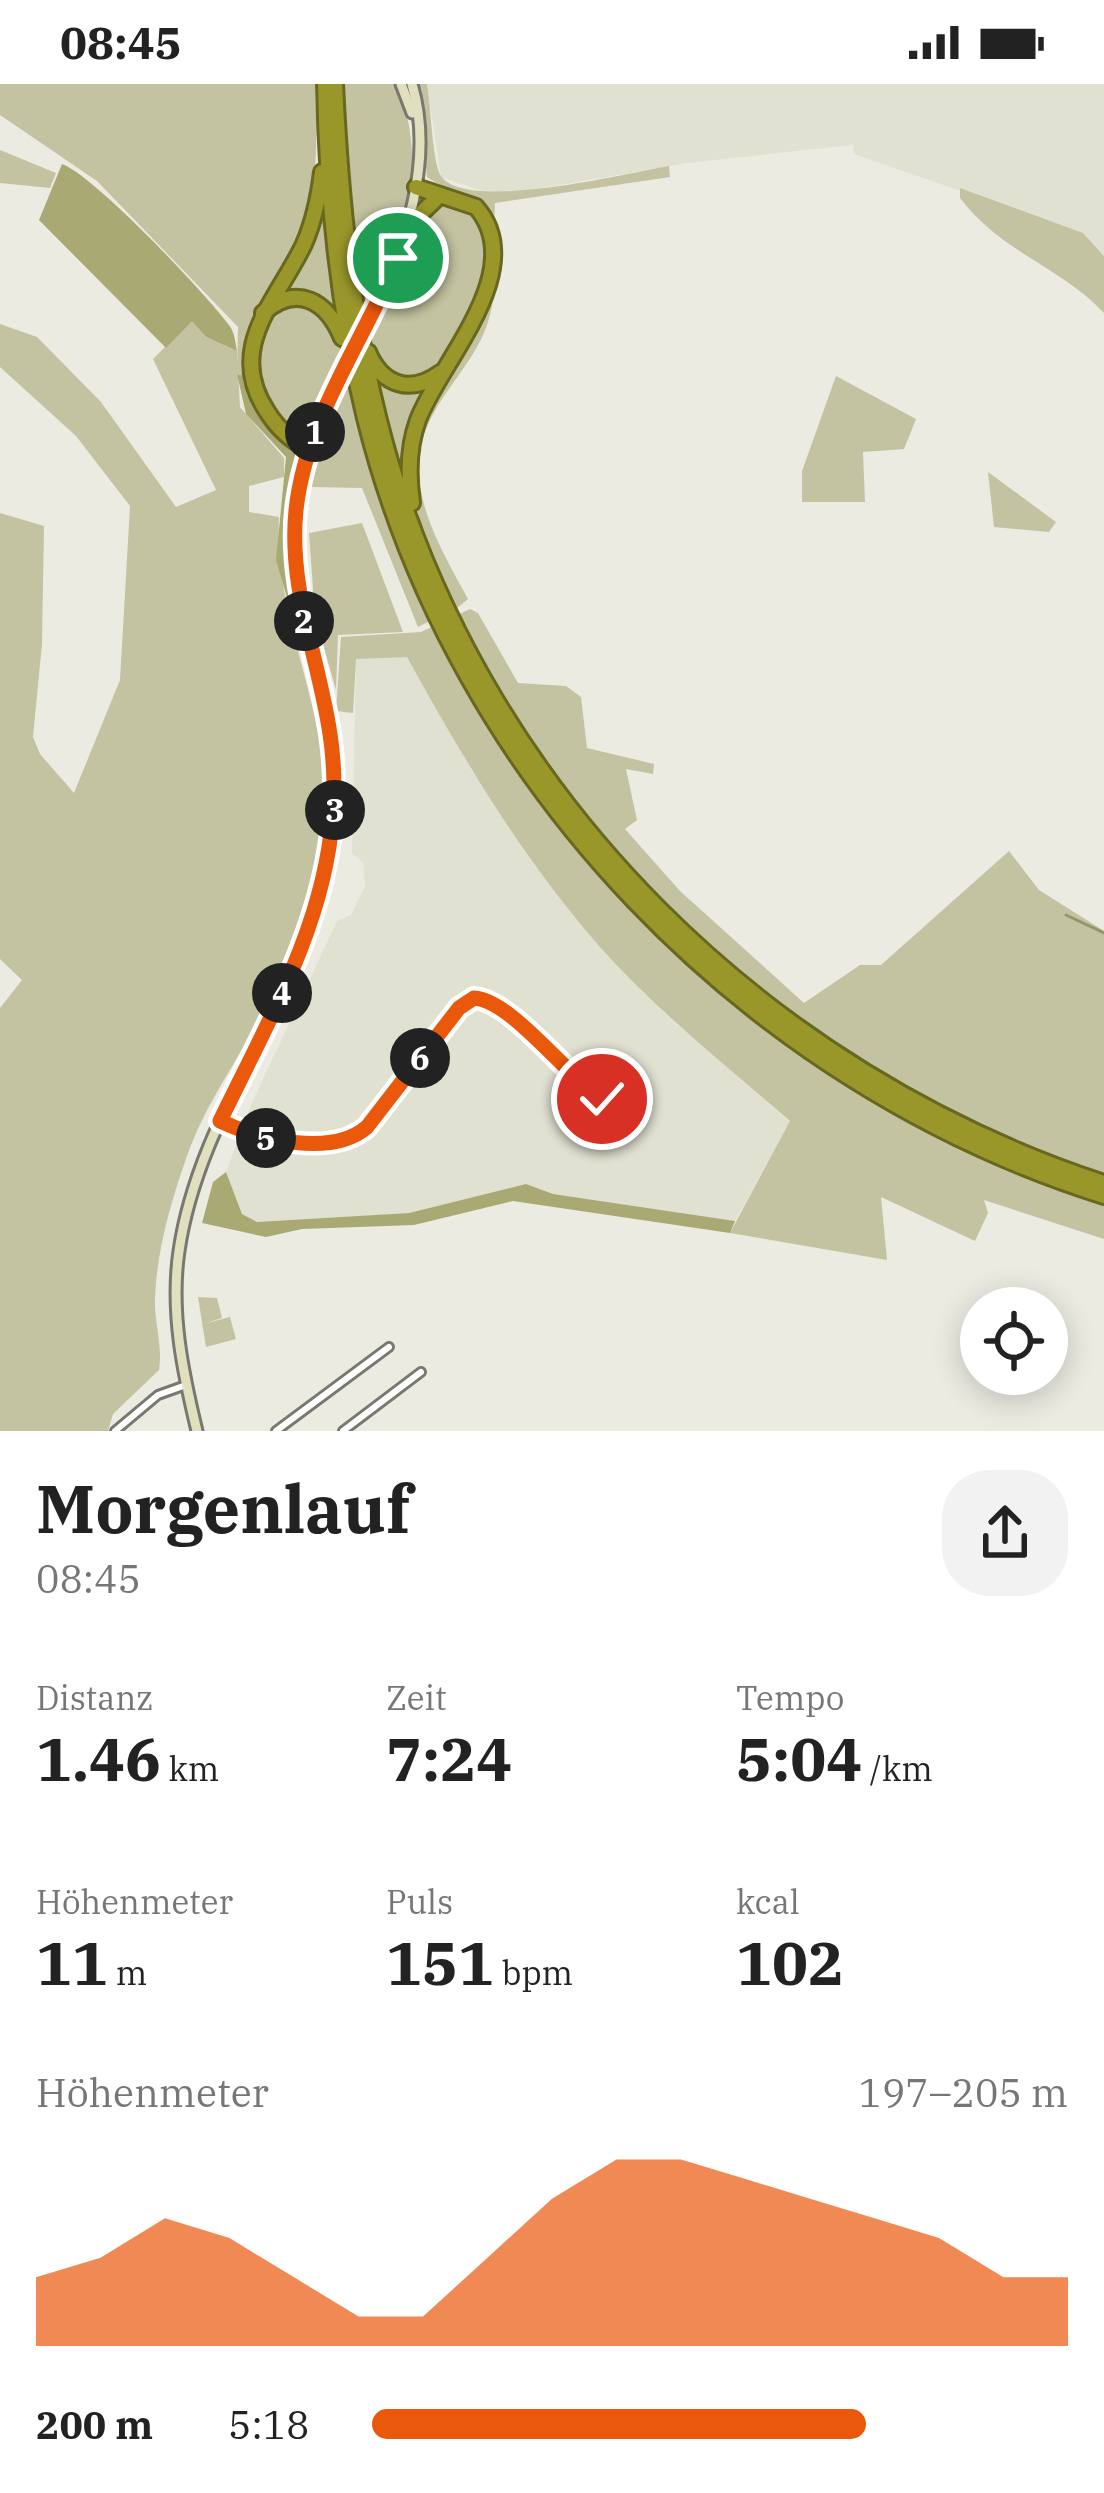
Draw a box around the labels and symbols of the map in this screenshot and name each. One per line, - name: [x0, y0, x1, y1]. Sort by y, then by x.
- pin: [347, 207, 449, 309]
- pin: 1: [285, 402, 345, 462]
- pin: 2: [274, 591, 334, 651]
- pin: 3: [305, 780, 365, 840]
- pin: 4: [252, 963, 312, 1023]
- pin: 6: [390, 1028, 450, 1088]
- pin: [551, 1048, 653, 1150]
- pin: 5: [236, 1108, 296, 1168]

